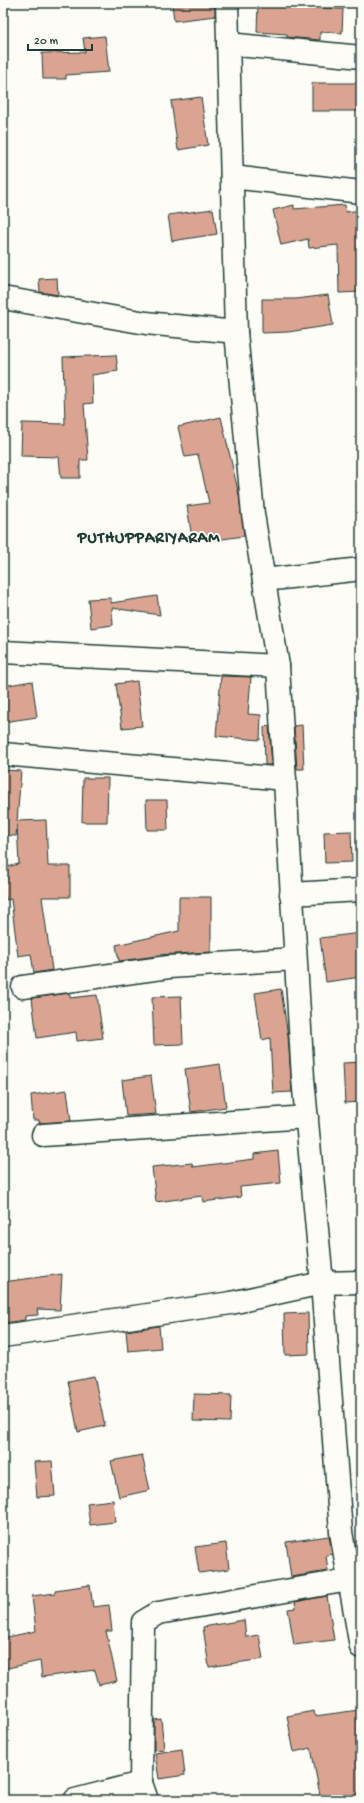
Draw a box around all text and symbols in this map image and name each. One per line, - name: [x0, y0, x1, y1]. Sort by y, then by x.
- scale bar: [28, 26, 92, 52]
- text: 20 m: [34, 35, 59, 49]
- district label: PUTHUPPARIYARAM: [77, 530, 220, 549]

